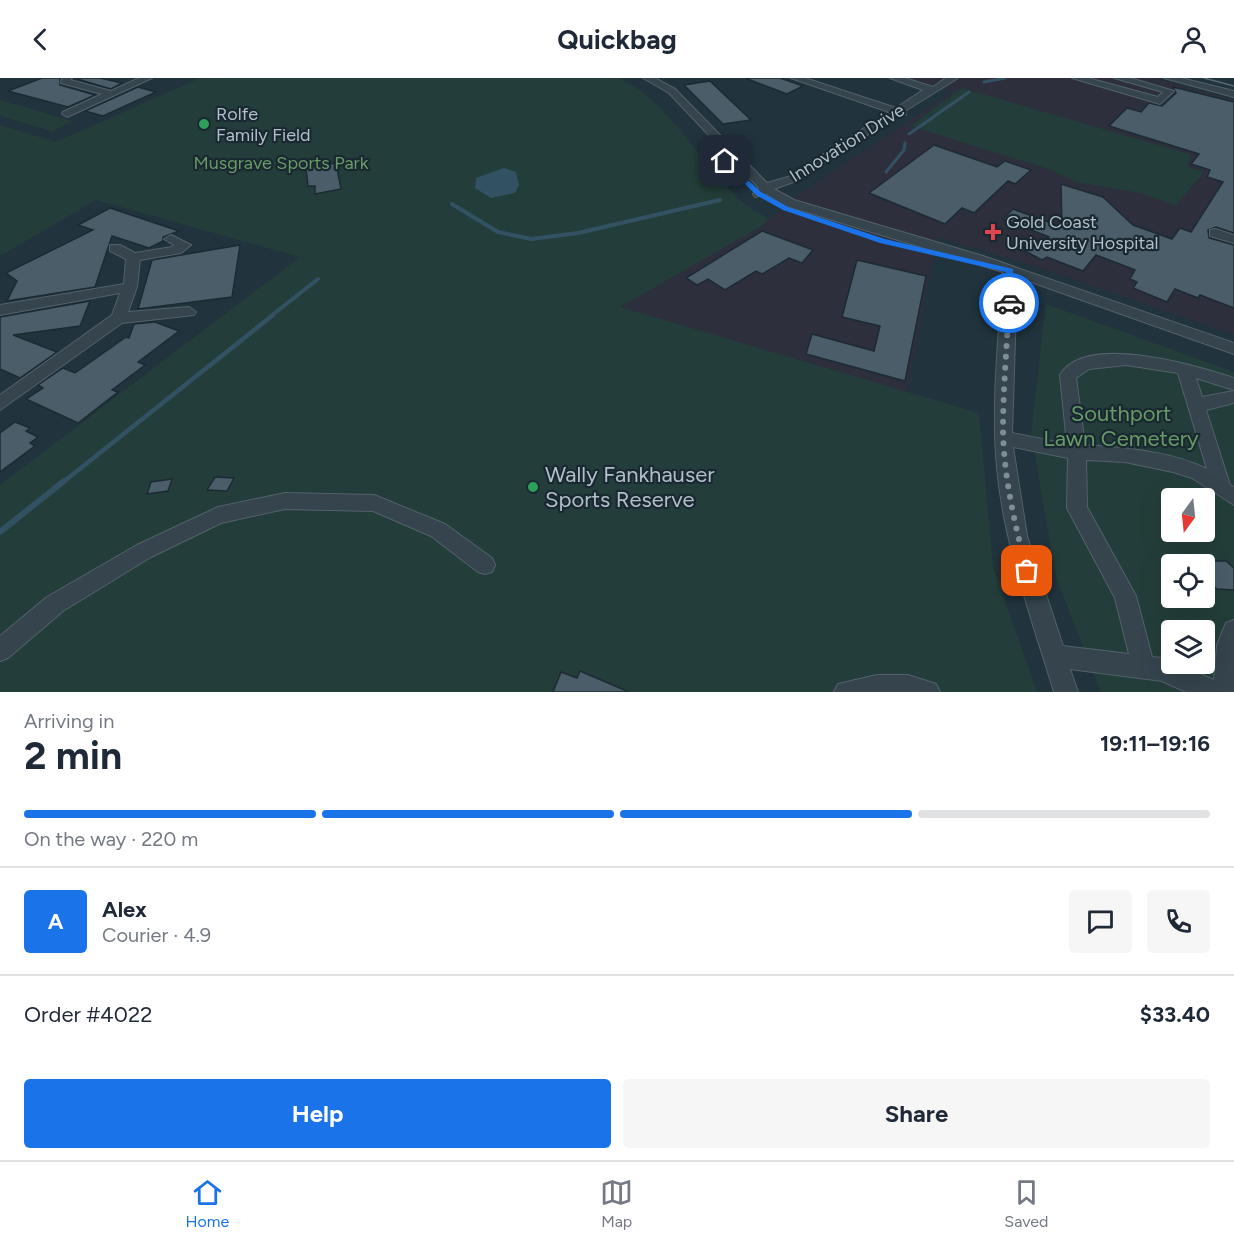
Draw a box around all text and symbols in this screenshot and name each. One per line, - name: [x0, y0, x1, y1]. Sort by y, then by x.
- icon: back: [24, 23, 57, 56]
- text: Quickbag: [557, 23, 677, 56]
- icon: person: [1177, 23, 1210, 56]
- street label: Innovation Drive: [786, 99, 909, 187]
- place label: Rolfe Family Field: [216, 103, 311, 146]
- marker: Rolfe Family Field: [197, 117, 211, 131]
- pin: [699, 135, 750, 186]
- icon: home: [708, 144, 741, 177]
- park label: Musgrave Sports Park: [194, 152, 369, 174]
- place label: Gold Coast University Hospital: [1006, 211, 1158, 254]
- marker: Gold Coast University Hospital: [984, 223, 1002, 241]
- courier: [979, 273, 1039, 333]
- icon: car: [993, 287, 1026, 320]
- park label: Southport Lawn Cemetery: [1043, 400, 1199, 452]
- place label: Wally Fankhauser Sports Reserve: [545, 461, 715, 513]
- marker: Wally Fankhauser Sports Reserve: [526, 480, 540, 494]
- north arrow: [1161, 488, 1215, 542]
- map controls: [1161, 488, 1215, 674]
- pin: [1001, 545, 1052, 596]
- icon: bag: [1010, 554, 1043, 587]
- button: locate: [1161, 554, 1215, 608]
- button: layers: [1161, 620, 1215, 674]
- text: Arriving in: [24, 709, 114, 733]
- text: 19:11–19:16: [1100, 730, 1210, 757]
- text: 2 min: [24, 732, 122, 779]
- text: On the way · 220 m: [24, 827, 198, 851]
- button: chat: [1069, 890, 1132, 953]
- button: phone: [1147, 890, 1210, 953]
- text: Alex: [102, 896, 147, 923]
- text: A: [48, 908, 63, 935]
- text: Courier · 4.9: [102, 923, 211, 947]
- text: Order #4022: [24, 1001, 152, 1028]
- text: $33.40: [1140, 1001, 1210, 1028]
- button: Help: [24, 1079, 611, 1148]
- button: Share: [623, 1079, 1210, 1148]
- tab: Home: [186, 1176, 229, 1231]
- tab: Map: [600, 1176, 633, 1231]
- tab: Saved: [1004, 1176, 1048, 1231]

